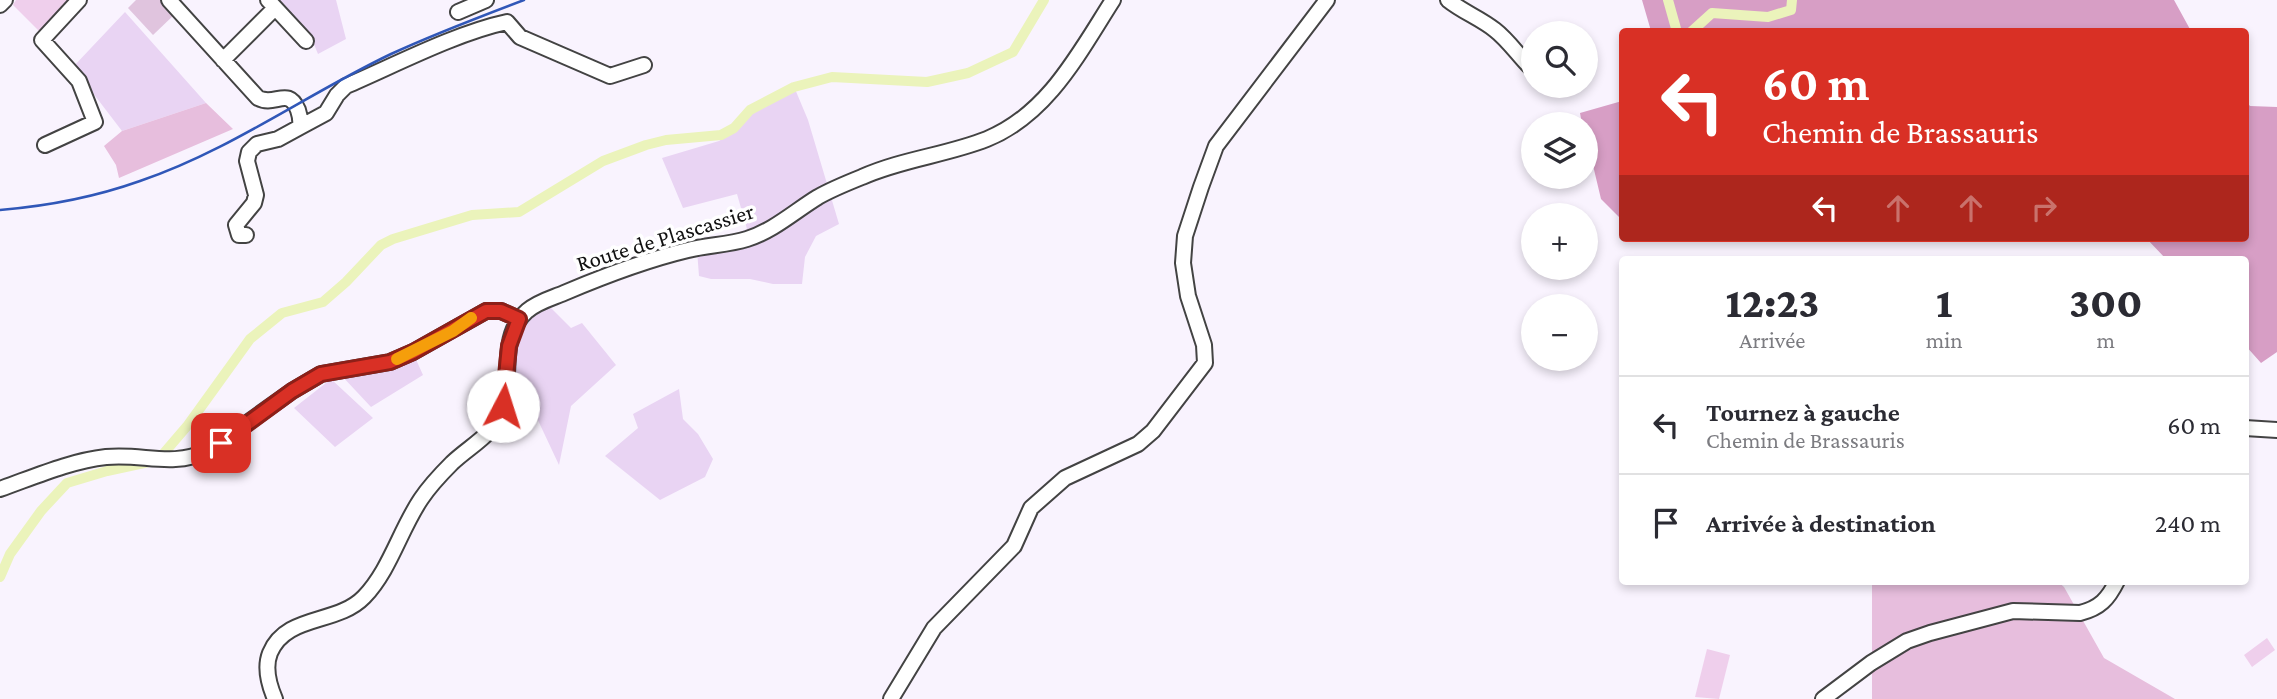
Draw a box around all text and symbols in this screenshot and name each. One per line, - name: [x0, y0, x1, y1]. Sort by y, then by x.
- map controls: [1521, 21, 1598, 371]
- button: search: [1521, 21, 1598, 98]
- icon: left: [1647, 56, 1738, 147]
- text: 60 m: [1762, 56, 1869, 111]
- button: layers: [1521, 112, 1598, 189]
- text: Chemin de Brassauris: [1762, 114, 2039, 150]
- icon: left: [1806, 189, 1844, 227]
- icon: ahead: [1879, 189, 1917, 227]
- icon: ahead: [1952, 189, 1990, 227]
- icon: right: [2025, 189, 2063, 227]
- street label: Route de Plascassier: [573, 198, 757, 276]
- button: +: [1521, 203, 1598, 280]
- text: 12:23: [1726, 279, 1819, 326]
- text: 1: [1936, 279, 1952, 326]
- text: 300: [2069, 279, 2142, 326]
- button: −: [1521, 294, 1598, 371]
- text: Arrivée: [1739, 327, 1805, 353]
- text: min: [1926, 327, 1963, 353]
- text: m: [2097, 327, 2115, 353]
- position arrow: [466, 369, 540, 443]
- text: Tournez à gauche: [1706, 398, 1900, 427]
- icon: left: [1647, 406, 1685, 444]
- text: 60 m: [2167, 411, 2221, 440]
- pin: [191, 413, 251, 473]
- icon: arrive: [202, 424, 240, 462]
- text: Chemin de Brassauris: [1706, 427, 1905, 453]
- icon: arrive: [1647, 504, 1685, 542]
- text: Arrivée à destination: [1706, 509, 1936, 538]
- text: 240 m: [2155, 509, 2221, 538]

